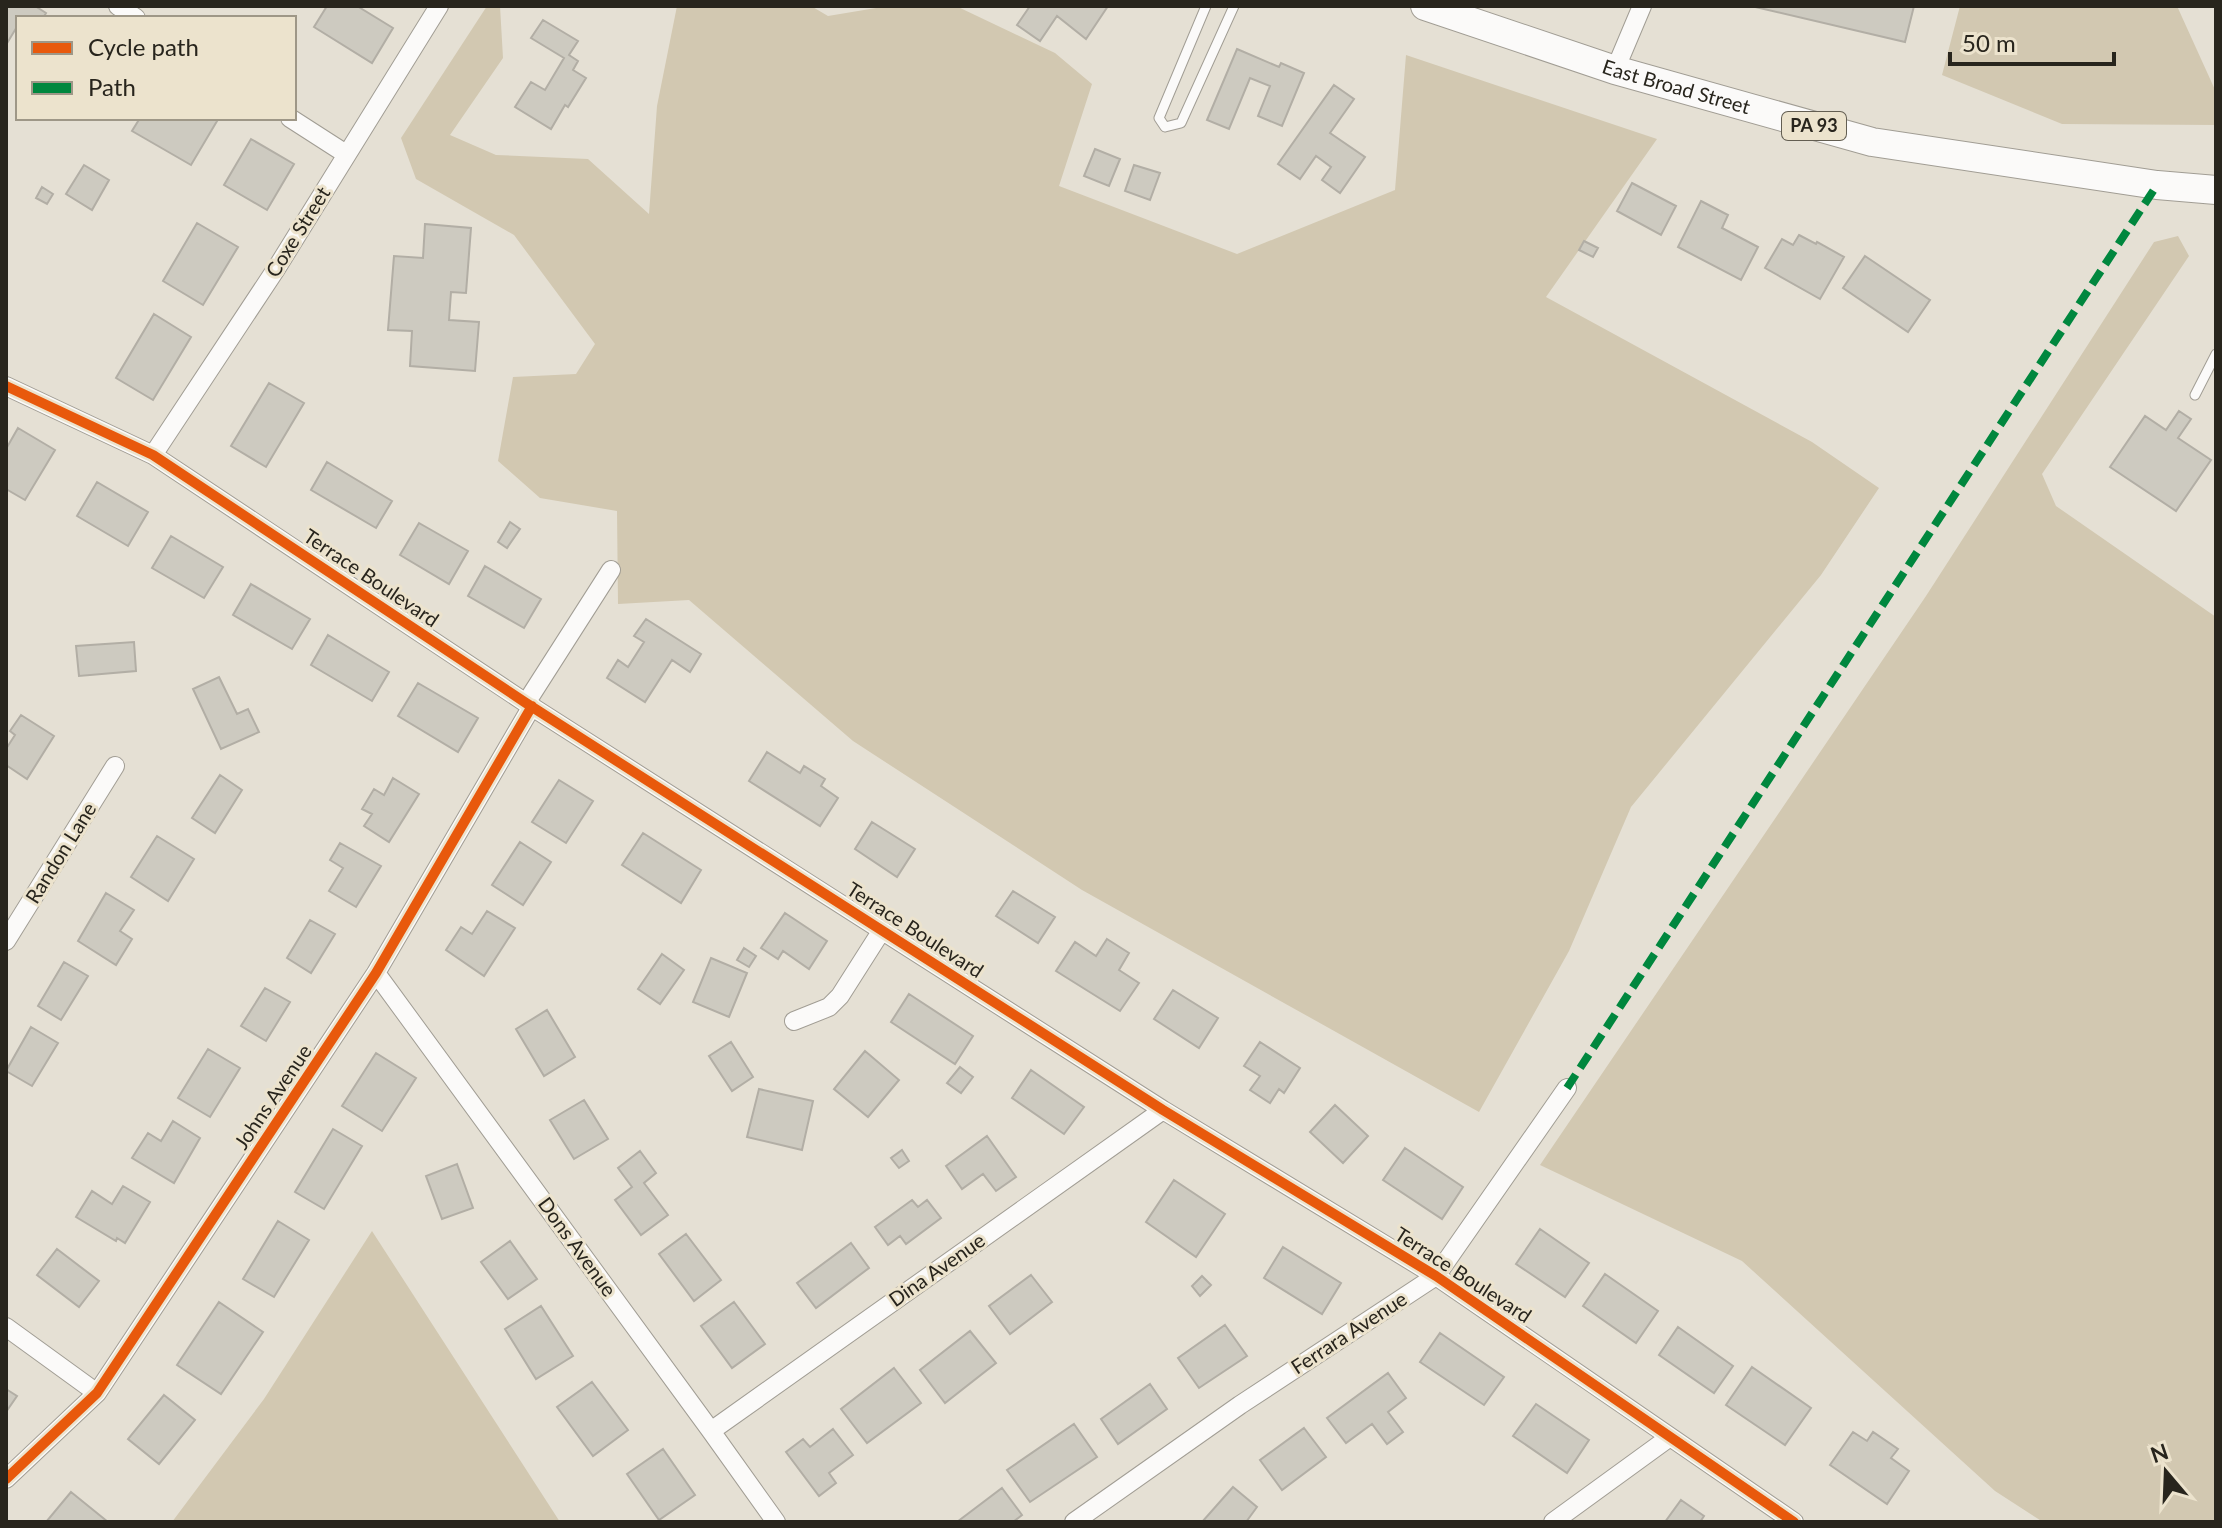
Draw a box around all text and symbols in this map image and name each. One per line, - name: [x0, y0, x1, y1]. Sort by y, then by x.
- legend: [16, 16, 296, 120]
- scale bar: [1950, 16, 2114, 66]
- text: 50 m: [1962, 28, 2016, 57]
- text: Cycle path: [88, 32, 199, 61]
- street label: East Broad Street: [1600, 54, 1753, 118]
- text: Path: [88, 72, 136, 101]
- road number: PA 93: [1782, 112, 1846, 140]
- street label: Coxe Street: [260, 182, 334, 281]
- street label: Terrace Boulevard: [299, 523, 444, 631]
- street label: Randon Lane: [20, 798, 101, 907]
- street label: Terrace Boulevard: [843, 876, 988, 982]
- street label: Johns Avenue: [228, 1040, 316, 1153]
- street label: Dons Avenue: [534, 1192, 622, 1301]
- street label: Terrace Boulevard: [1391, 1221, 1536, 1327]
- street label: Dina Avenue: [884, 1227, 989, 1311]
- street label: Ferrara Avenue: [1286, 1286, 1411, 1378]
- north arrow: [2126, 1432, 2206, 1512]
- text: N: [2147, 1437, 2172, 1468]

